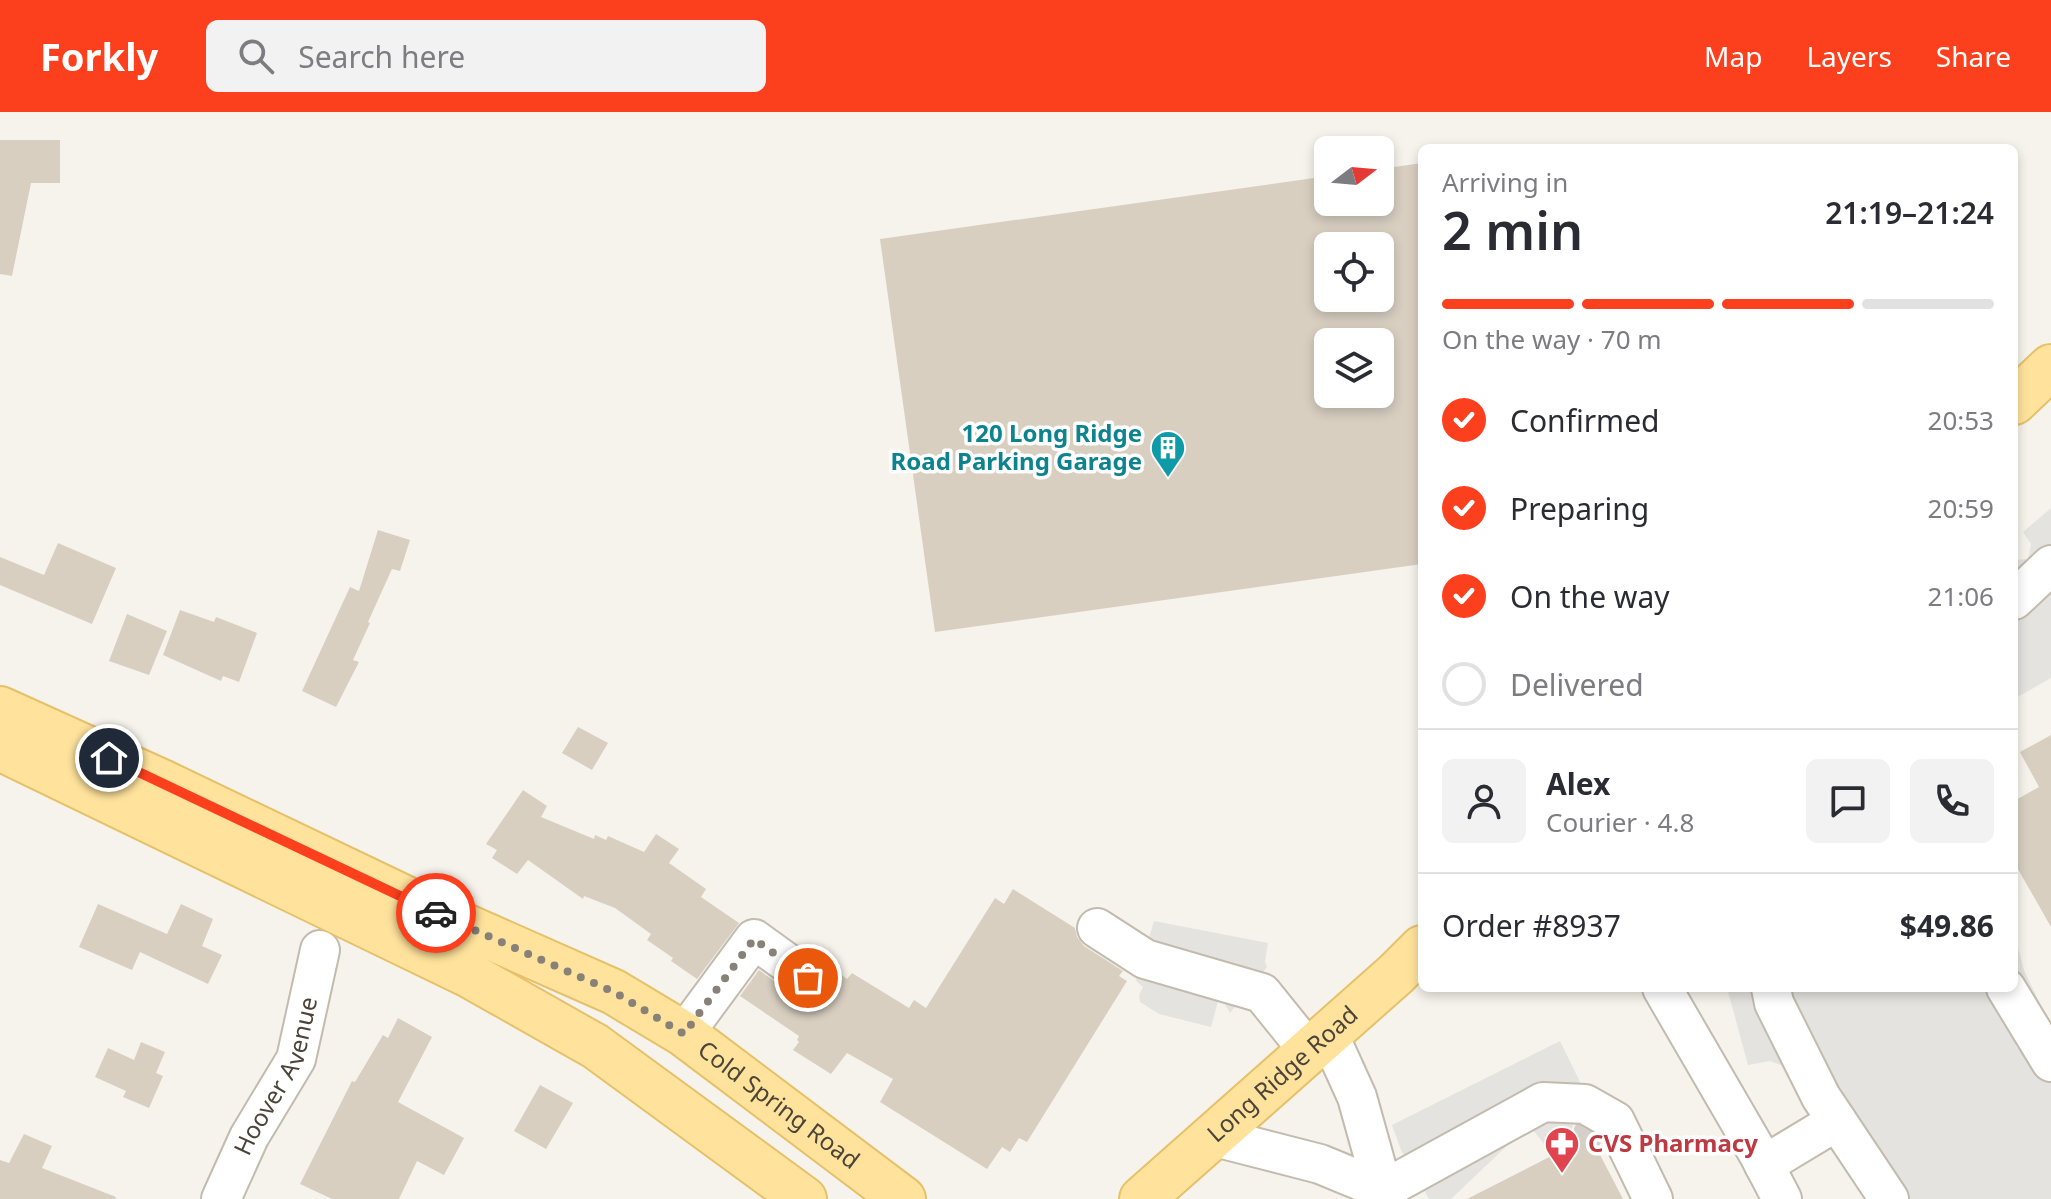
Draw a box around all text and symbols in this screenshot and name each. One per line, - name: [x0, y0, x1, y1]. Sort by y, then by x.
- search box: [206, 20, 766, 92]
- text: Forkly: [40, 30, 158, 82]
- icon: search: [234, 34, 278, 78]
- text: Search here: [298, 36, 465, 77]
- text: Map: [1704, 37, 1762, 75]
- text: Layers: [1806, 37, 1892, 75]
- text: Share: [1936, 37, 2011, 75]
- north arrow: [1314, 136, 1394, 216]
- map controls: [1314, 136, 1394, 408]
- text: Arriving in: [1442, 164, 1568, 200]
- text: 21:19–21:24: [1825, 192, 1994, 233]
- text: 2 min: [1442, 194, 1583, 265]
- button: locate: [1314, 232, 1394, 312]
- text: On the way · 70 m: [1442, 321, 1662, 357]
- button: layers: [1314, 328, 1394, 408]
- icon: check: [1442, 398, 1486, 442]
- text: Confirmed: [1510, 400, 1660, 441]
- text: 20:53: [1928, 402, 1994, 438]
- place label: 120 Long Ridge Road Parking Garage: [891, 416, 1142, 477]
- building icon: 120 Long Ridge Road Parking Garage: [1149, 429, 1187, 479]
- icon: check: [1442, 486, 1486, 530]
- text: Preparing: [1510, 488, 1649, 529]
- text: 20:59: [1928, 490, 1994, 526]
- icon: check: [1442, 574, 1486, 618]
- text: On the way: [1510, 576, 1670, 617]
- text: 21:06: [1928, 578, 1994, 614]
- text: Delivered: [1510, 664, 1644, 705]
- pin: [75, 724, 143, 792]
- icon: home: [87, 736, 131, 780]
- button: person: [1442, 759, 1526, 843]
- button: chat: [1806, 759, 1890, 843]
- button: phone: [1910, 759, 1994, 843]
- text: Alex: [1546, 763, 1610, 804]
- text: Courier · 4.8: [1546, 804, 1694, 840]
- courier: [396, 873, 476, 953]
- icon: car: [414, 891, 458, 935]
- text: Order #8937: [1442, 905, 1621, 946]
- text: $49.86: [1900, 905, 1994, 946]
- pin: [774, 944, 842, 1012]
- icon: bag: [786, 956, 830, 1000]
- street label: Hoover Avenue: [225, 993, 324, 1160]
- street label: Long Ridge Road: [1199, 997, 1364, 1149]
- street label: Cold Spring Road: [692, 1032, 867, 1176]
- pharmacy icon: CVS Pharmacy: [1543, 1125, 1581, 1175]
- place label: CVS Pharmacy: [1588, 1126, 1758, 1159]

